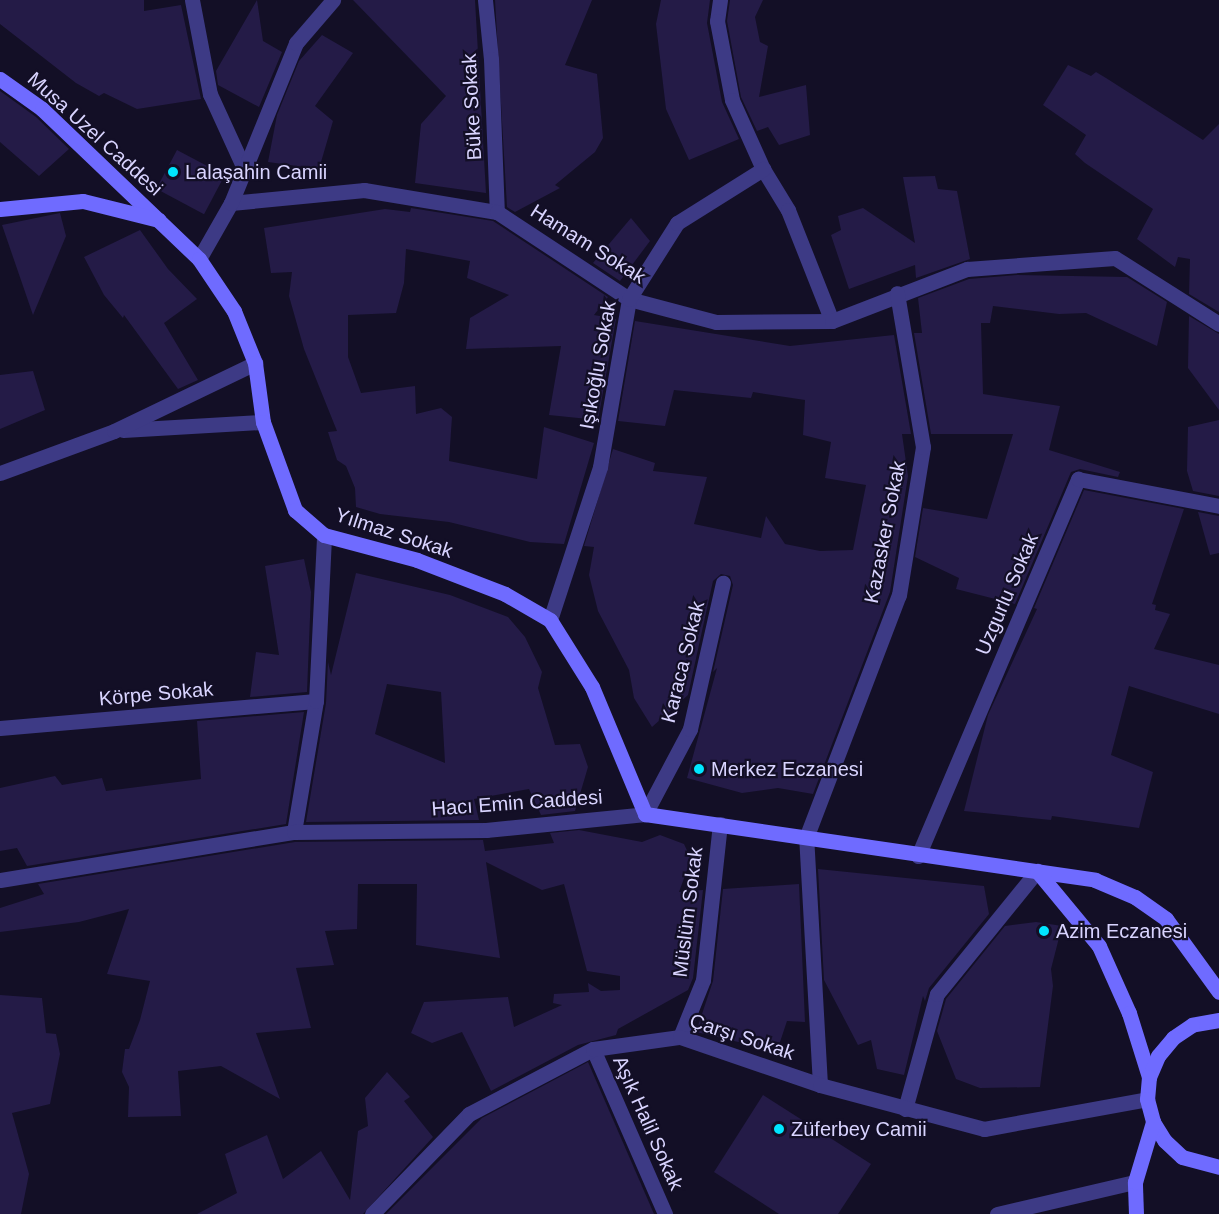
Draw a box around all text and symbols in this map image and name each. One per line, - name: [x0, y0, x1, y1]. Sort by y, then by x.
- street label: Büke Sokak: [457, 53, 487, 161]
- street label: Musa Uzel Caddesi: [23, 67, 167, 201]
- place label: Lalaşahin Camii: [185, 160, 327, 184]
- marker: Lalaşahin Camii: [166, 165, 180, 179]
- street label: Hamam Sokak: [526, 199, 650, 289]
- street label: Işıkoğlu Sokak: [575, 299, 621, 431]
- street label: Kazasker Sokak: [859, 459, 911, 605]
- street label: Yılmaz Sokak: [332, 503, 456, 563]
- street label: Uzgurlu Sokak: [971, 529, 1043, 659]
- street label: Karaca Sokak: [656, 599, 710, 725]
- street label: Körpe Sokak: [98, 677, 214, 711]
- place label: Merkez Eczanesi: [711, 757, 863, 781]
- marker: Merkez Eczanesi: [692, 762, 706, 776]
- street label: Hacı Emin Caddesi: [431, 785, 603, 821]
- street label: Müslüm Sokak: [668, 845, 708, 979]
- place label: Azim Eczanesi: [1056, 919, 1187, 943]
- marker: Azim Eczanesi: [1037, 924, 1051, 938]
- street label: Çarşı Sokak: [686, 1009, 798, 1065]
- street label: Aşık Halil Sokak: [608, 1052, 688, 1194]
- place label: Züferbey Camii: [791, 1117, 927, 1141]
- marker: Züferbey Camii: [772, 1122, 786, 1136]

